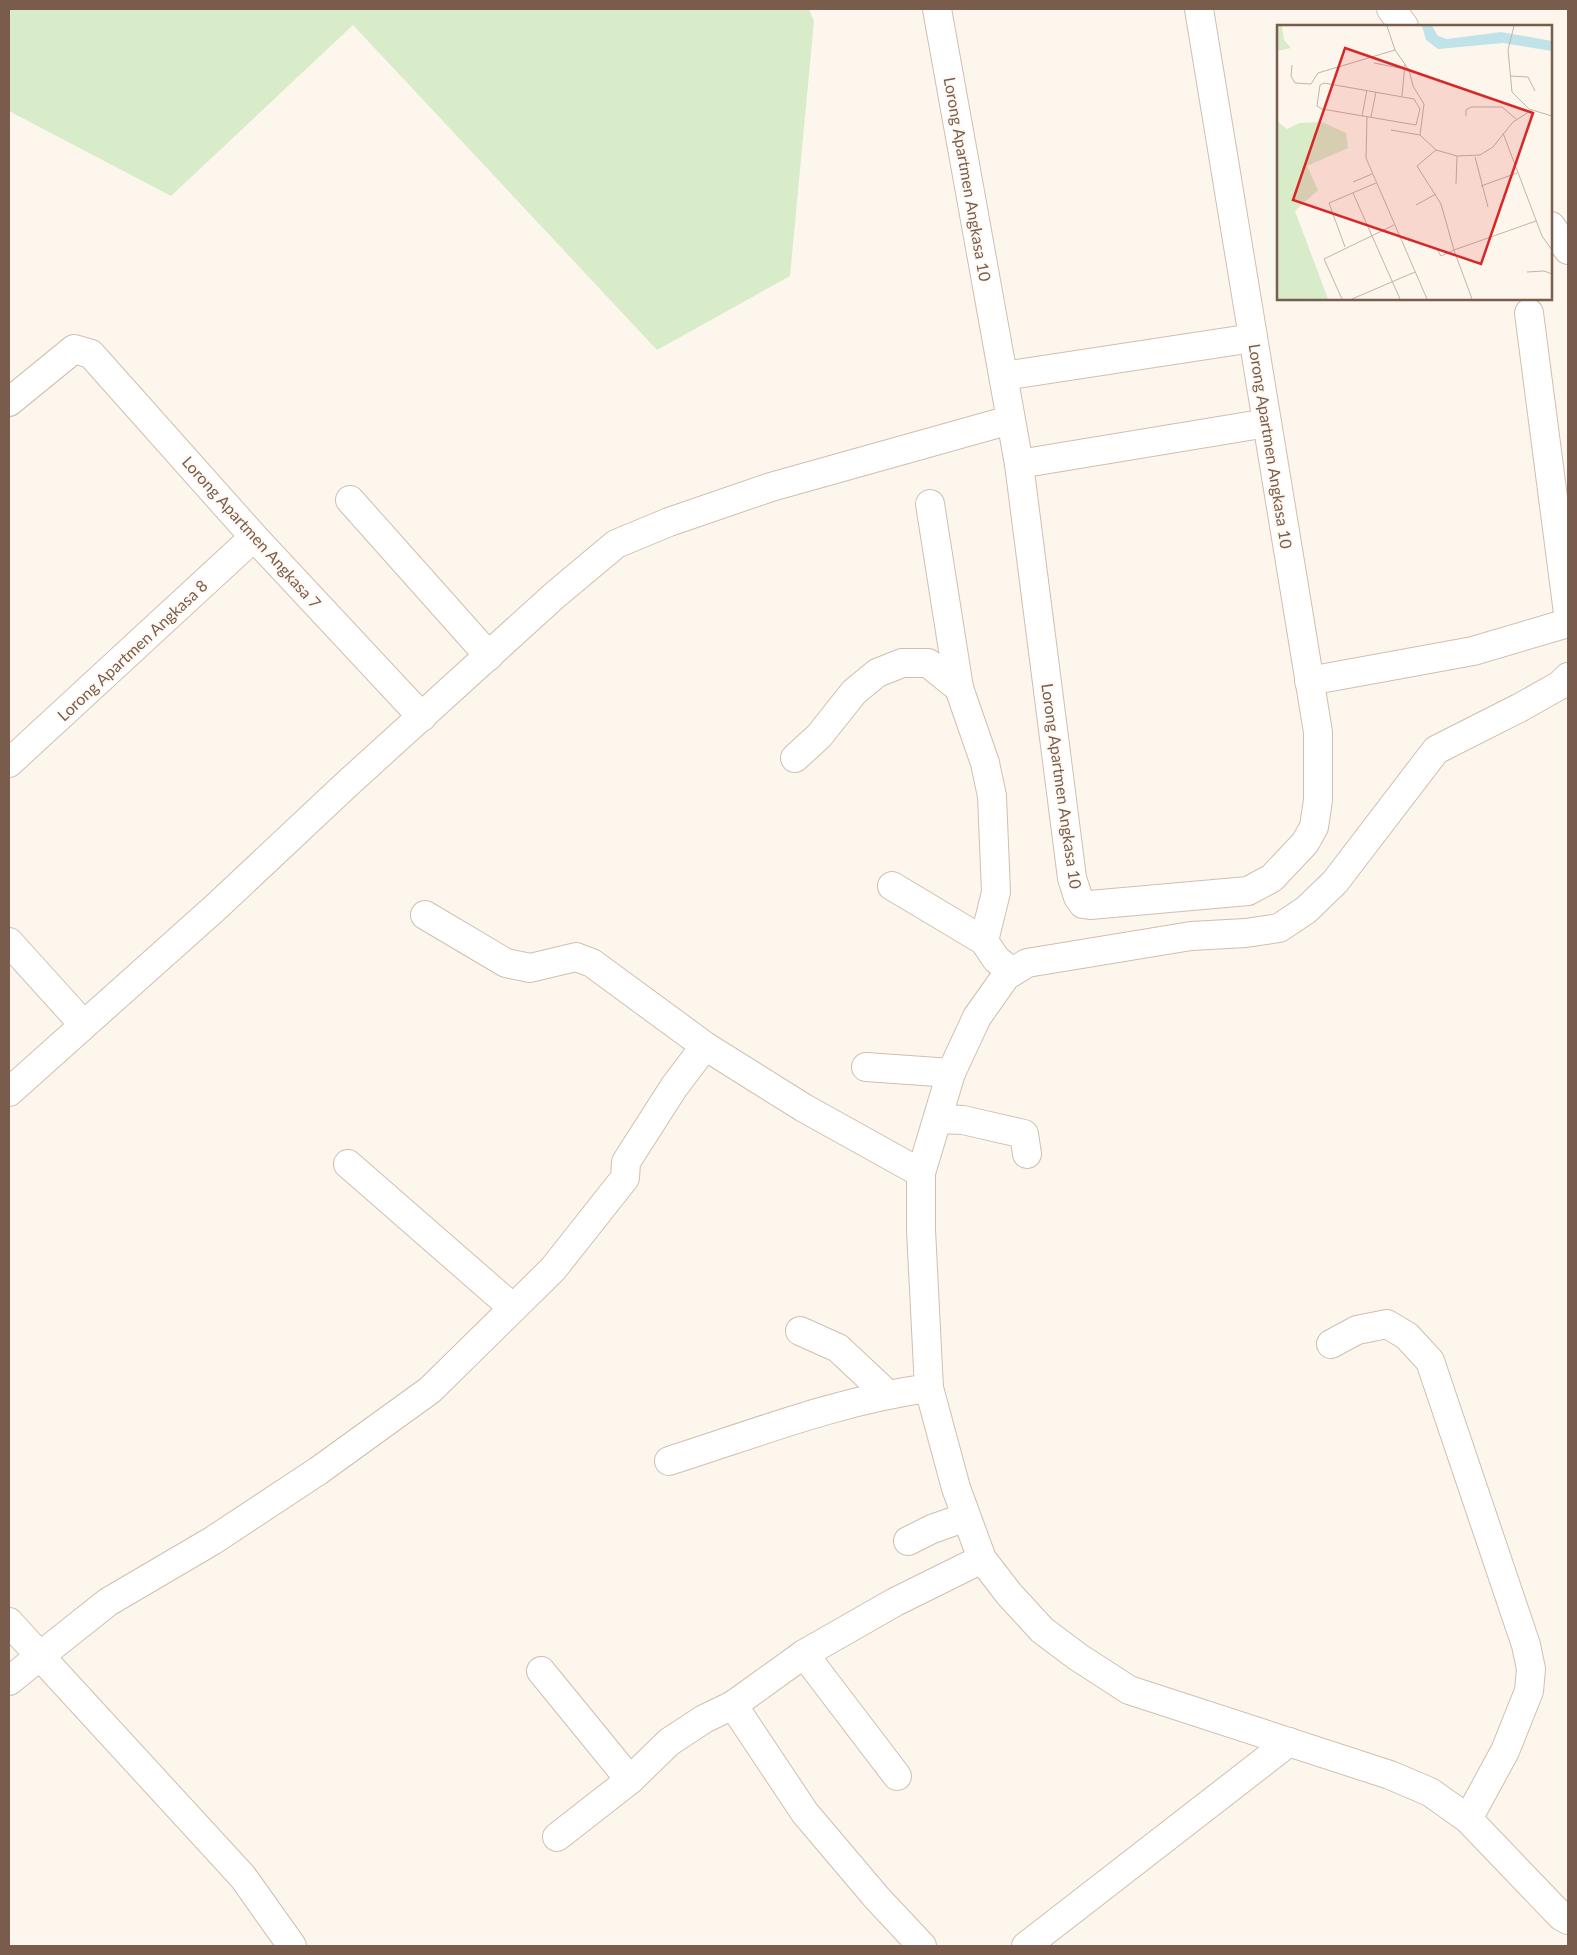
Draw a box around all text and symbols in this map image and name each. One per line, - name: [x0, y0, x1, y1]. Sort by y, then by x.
- inset map: [1277, 25, 1552, 300]
- street label: Lorong Apartmen Angkasa 10: [941, 75, 995, 283]
- street label: Lorong Apartmen Angkasa 10: [1245, 342, 1297, 550]
- street label: Lorong Apartmen Angkasa 7: [179, 452, 325, 612]
- street label: Lorong Apartmen Angkasa 8: [53, 576, 211, 724]
- street label: Lorong Apartmen Angkasa 10: [1038, 682, 1086, 890]

